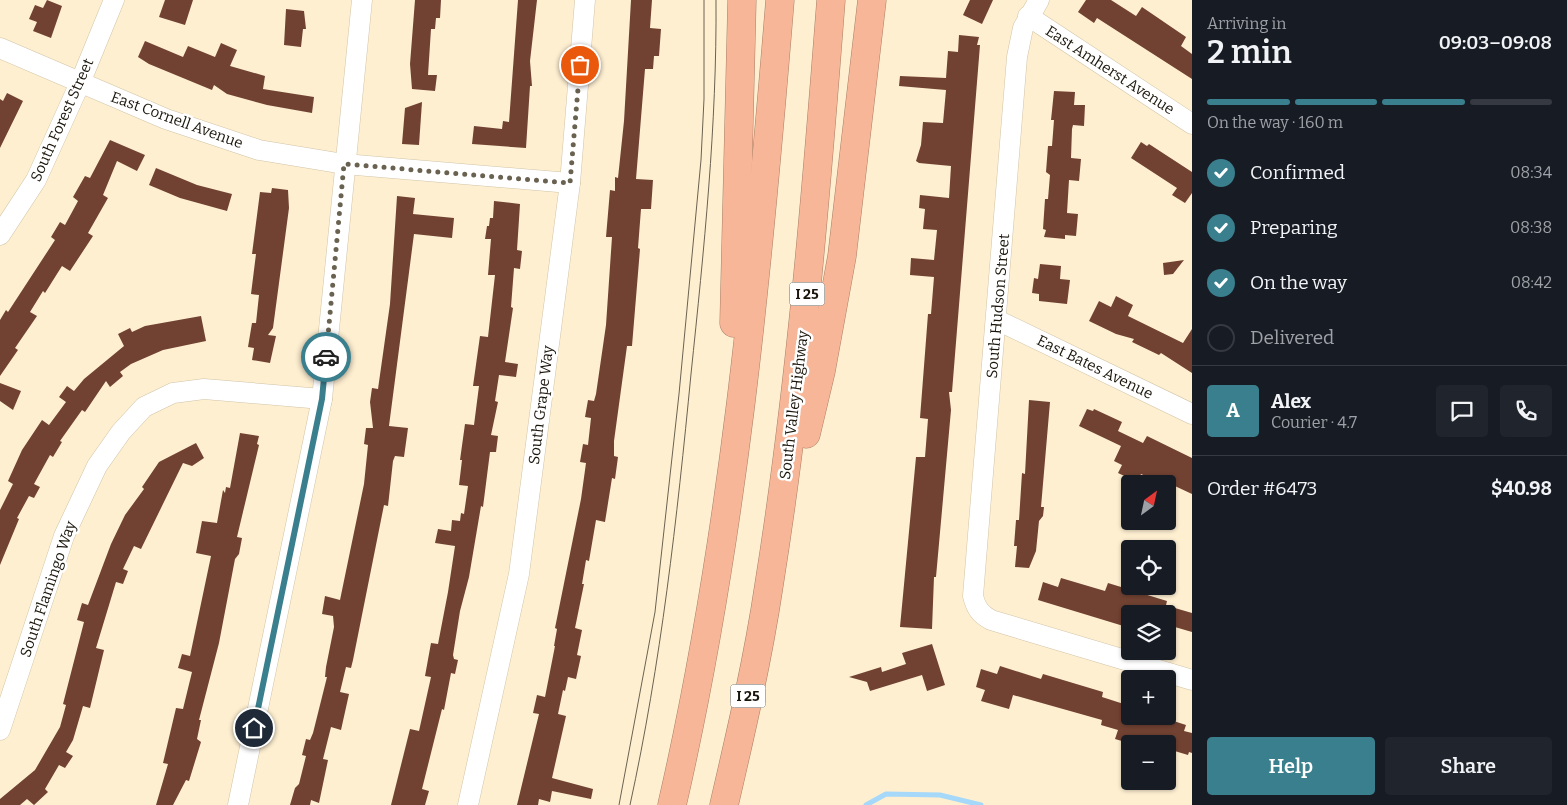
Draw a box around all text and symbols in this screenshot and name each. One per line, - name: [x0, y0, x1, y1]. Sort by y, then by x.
- text: Arriving in: [1207, 14, 1286, 33]
- street label: East Amherst Avenue: [1042, 22, 1178, 118]
- text: 09:03–09:08: [1439, 31, 1552, 54]
- text: 2 min: [1207, 33, 1292, 71]
- pin: [559, 44, 601, 86]
- icon: bag: [566, 51, 594, 79]
- street label: South Forest Street: [27, 55, 98, 184]
- street label: East Cornell Avenue: [108, 88, 246, 152]
- text: On the way · 160 m: [1207, 113, 1343, 132]
- icon: check: [1207, 159, 1235, 187]
- text: Confirmed: [1250, 161, 1345, 184]
- text: 08:34: [1510, 163, 1552, 182]
- icon: check: [1207, 214, 1235, 242]
- text: Preparing: [1250, 216, 1338, 239]
- text: 08:38: [1510, 218, 1552, 237]
- street label: South Hudson Street: [983, 232, 1013, 379]
- icon: check: [1207, 269, 1235, 297]
- text: On the way: [1250, 271, 1347, 294]
- text: 08:42: [1511, 273, 1552, 292]
- road number: I 25: [790, 282, 824, 306]
- text: Delivered: [1250, 326, 1334, 349]
- street label: South Valley Highway: [776, 329, 812, 481]
- street label: East Bates Avenue: [1034, 331, 1156, 403]
- courier: [301, 332, 351, 382]
- icon: car: [312, 343, 340, 371]
- street label: South Grape Way: [525, 344, 557, 466]
- button: chat: [1436, 385, 1488, 437]
- button: phone: [1500, 385, 1552, 437]
- text: Alex: [1271, 390, 1311, 413]
- text: A: [1226, 399, 1240, 422]
- text: Courier · 4.7: [1271, 413, 1357, 432]
- north arrow: [1121, 475, 1176, 530]
- map controls: [1121, 475, 1176, 790]
- text: Order #6473: [1207, 477, 1317, 500]
- text: $40.98: [1491, 477, 1552, 500]
- street label: South Flamingo Way: [16, 519, 80, 659]
- button: locate: [1121, 540, 1176, 595]
- button: layers: [1121, 605, 1176, 660]
- button: +: [1121, 670, 1176, 725]
- road number: I 25: [730, 684, 766, 708]
- pin: [233, 707, 275, 749]
- icon: home: [240, 714, 268, 742]
- button: −: [1121, 735, 1176, 790]
- button: Help: [1207, 737, 1375, 795]
- button: Share: [1385, 737, 1552, 795]

